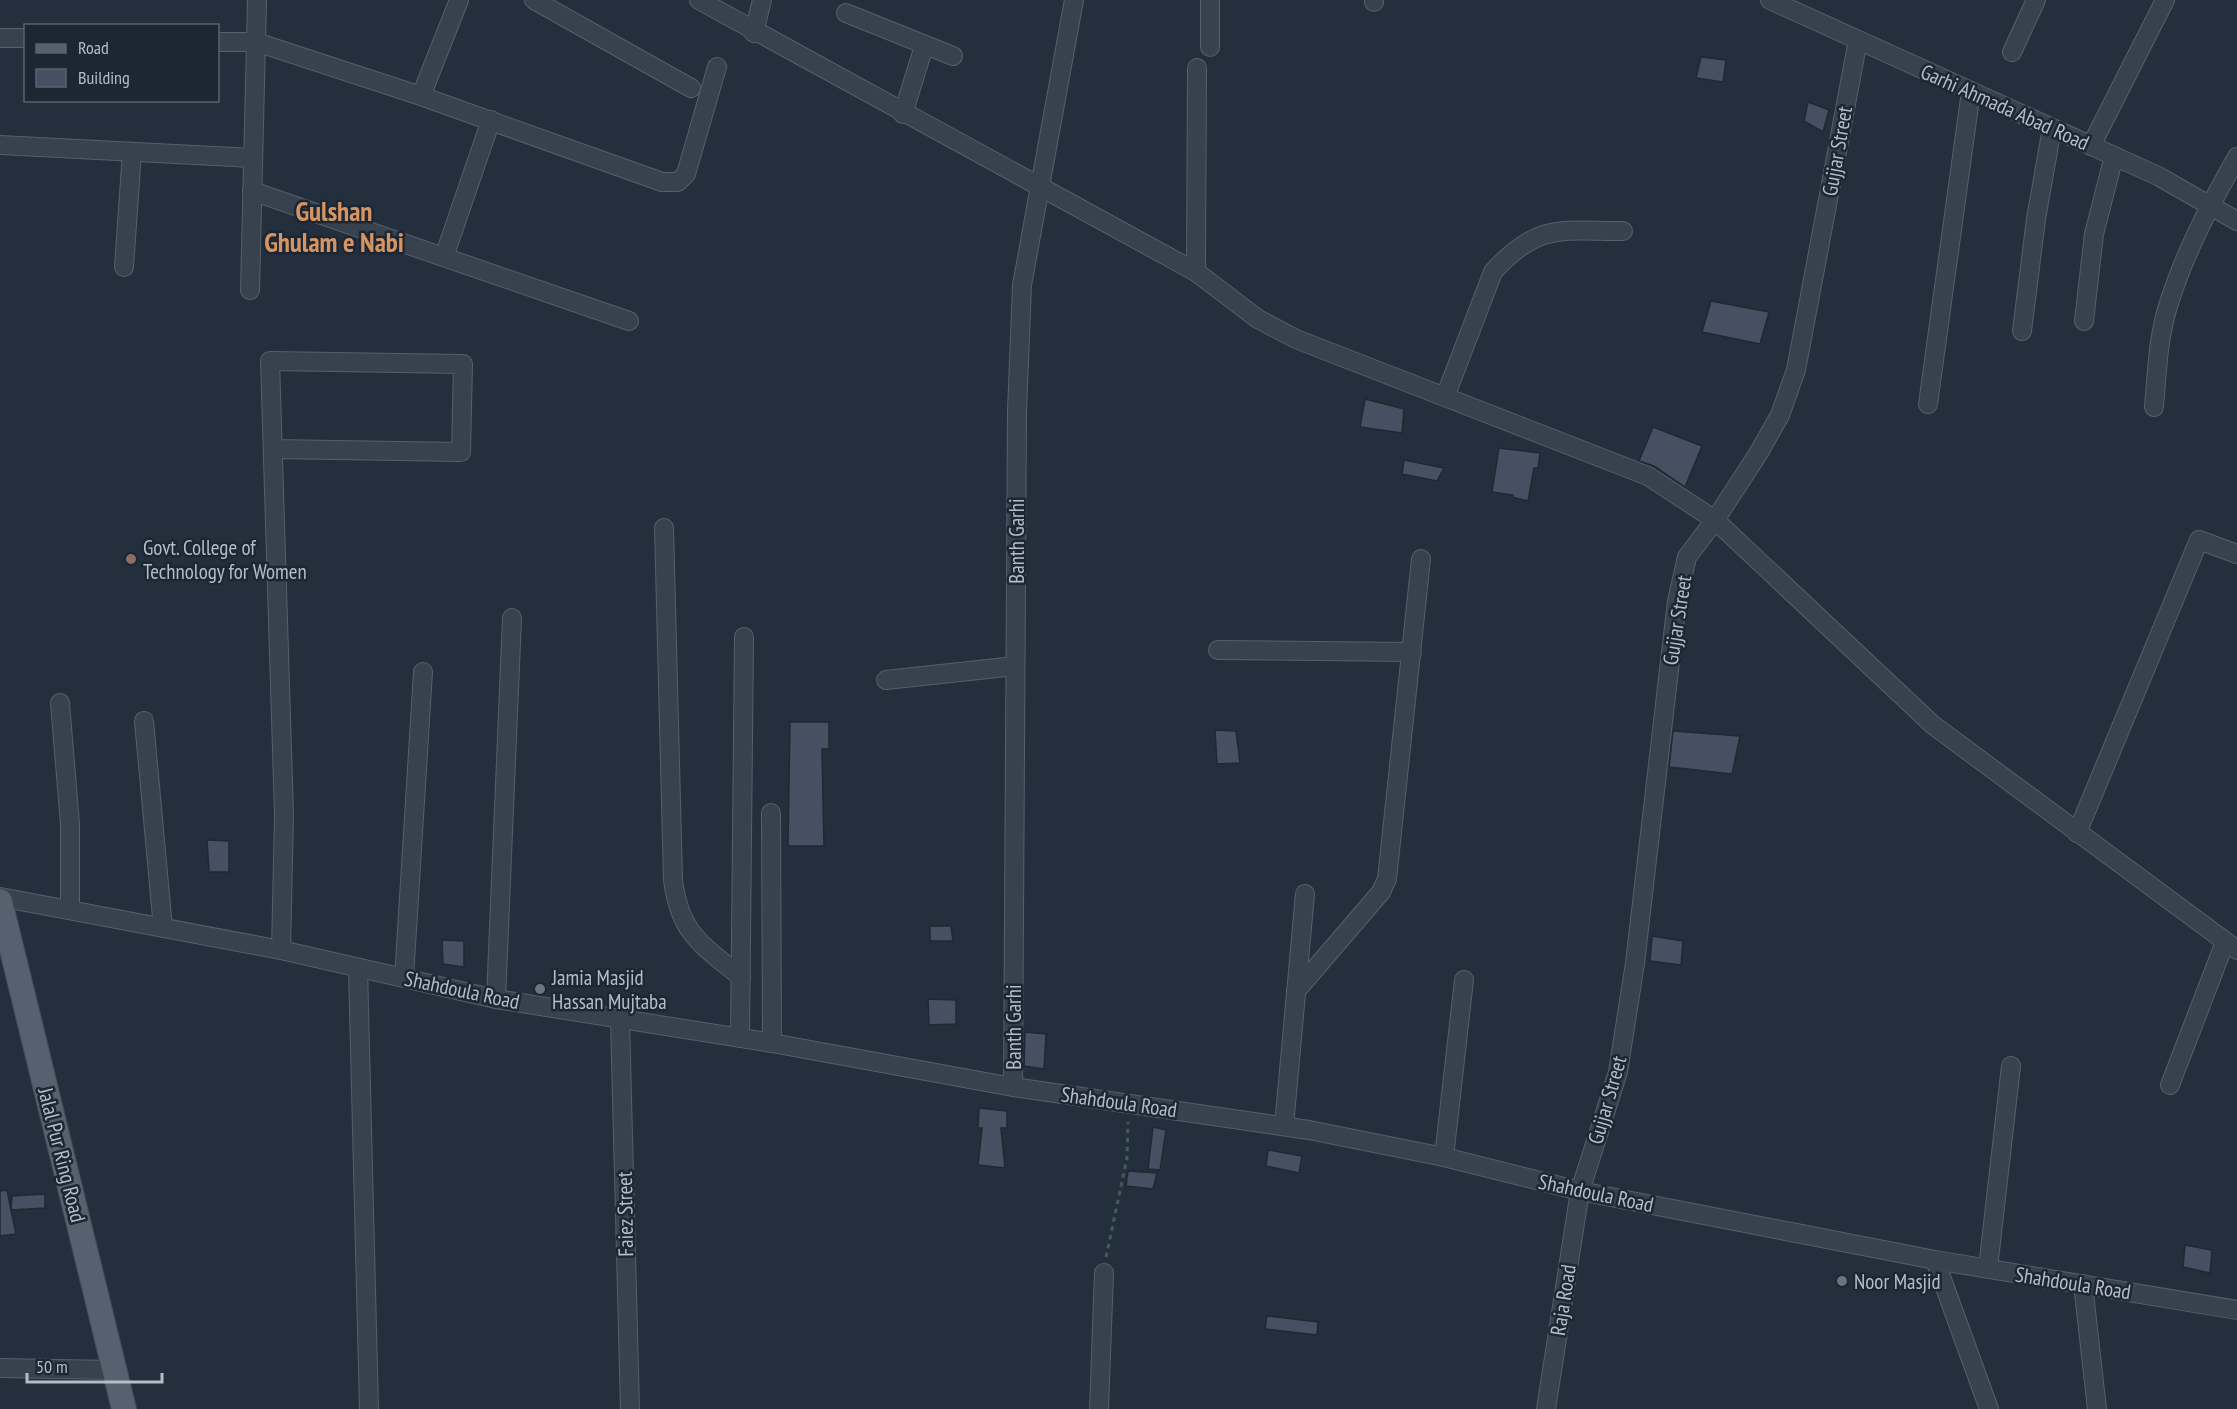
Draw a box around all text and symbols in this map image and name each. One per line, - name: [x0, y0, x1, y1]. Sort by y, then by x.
- legend: [24, 24, 219, 102]
- text: Road: [78, 36, 109, 59]
- street label: Garhi Ahmada Abad Road: [1917, 58, 2093, 156]
- text: Building: [78, 66, 130, 89]
- street label: Gujjar Street: [1816, 104, 1858, 198]
- district label: Gulshan Ghulam e Nabi: [264, 194, 404, 259]
- street label: Banth Garhi: [1003, 498, 1030, 584]
- place label: Govt. College of Technology for Women: [143, 534, 307, 585]
- marker: Govt. College of Technology for Women: [124, 552, 138, 566]
- street label: Gujjar Street: [1657, 573, 1697, 667]
- place label: Jamia Masjid Hassan Mujtaba: [551, 964, 667, 1015]
- street label: Shahdoula Road: [402, 965, 522, 1015]
- marker: Jamia Masjid Hassan Mujtaba: [533, 982, 547, 996]
- street label: Banth Garhi: [1000, 984, 1027, 1070]
- street label: Gujjar Street: [1582, 1053, 1633, 1147]
- street label: Shahdoula Road: [1059, 1081, 1179, 1123]
- street label: Jalal Pur Ring Road: [32, 1084, 92, 1225]
- street label: Shahdoula Road: [1536, 1168, 1656, 1218]
- street label: Faiez Street: [611, 1171, 639, 1257]
- street label: Shahdoula Road: [2013, 1261, 2133, 1305]
- street label: Raja Road: [1544, 1262, 1582, 1338]
- place label: Noor Masjid: [1854, 1268, 1941, 1295]
- marker: Noor Masjid: [1835, 1274, 1849, 1288]
- scale bar: [27, 1346, 162, 1384]
- text: 50 m: [36, 1355, 68, 1378]

